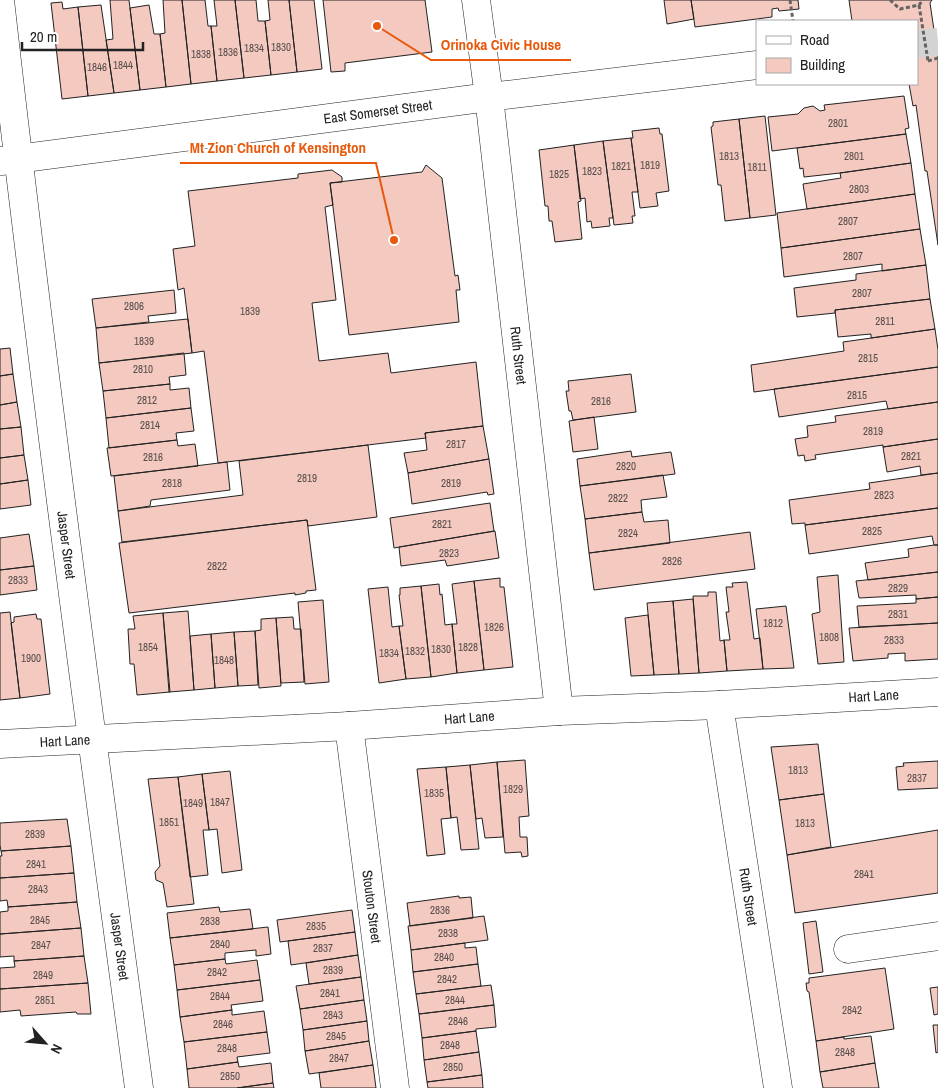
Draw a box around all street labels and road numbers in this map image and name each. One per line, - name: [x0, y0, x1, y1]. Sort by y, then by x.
- street label: East Somerset Street: [322, 96, 433, 128]
- street label: Ruth Street: [506, 326, 531, 385]
- street label: Jasper Street: [53, 510, 80, 580]
- street label: Hart Lane: [848, 685, 899, 706]
- street label: Hart Lane: [443, 707, 495, 728]
- street label: Hart Lane: [39, 730, 91, 751]
- street label: Ruth Street: [735, 867, 762, 927]
- street label: Stouton Street: [358, 869, 386, 944]
- street label: Jasper Street: [106, 911, 133, 982]

